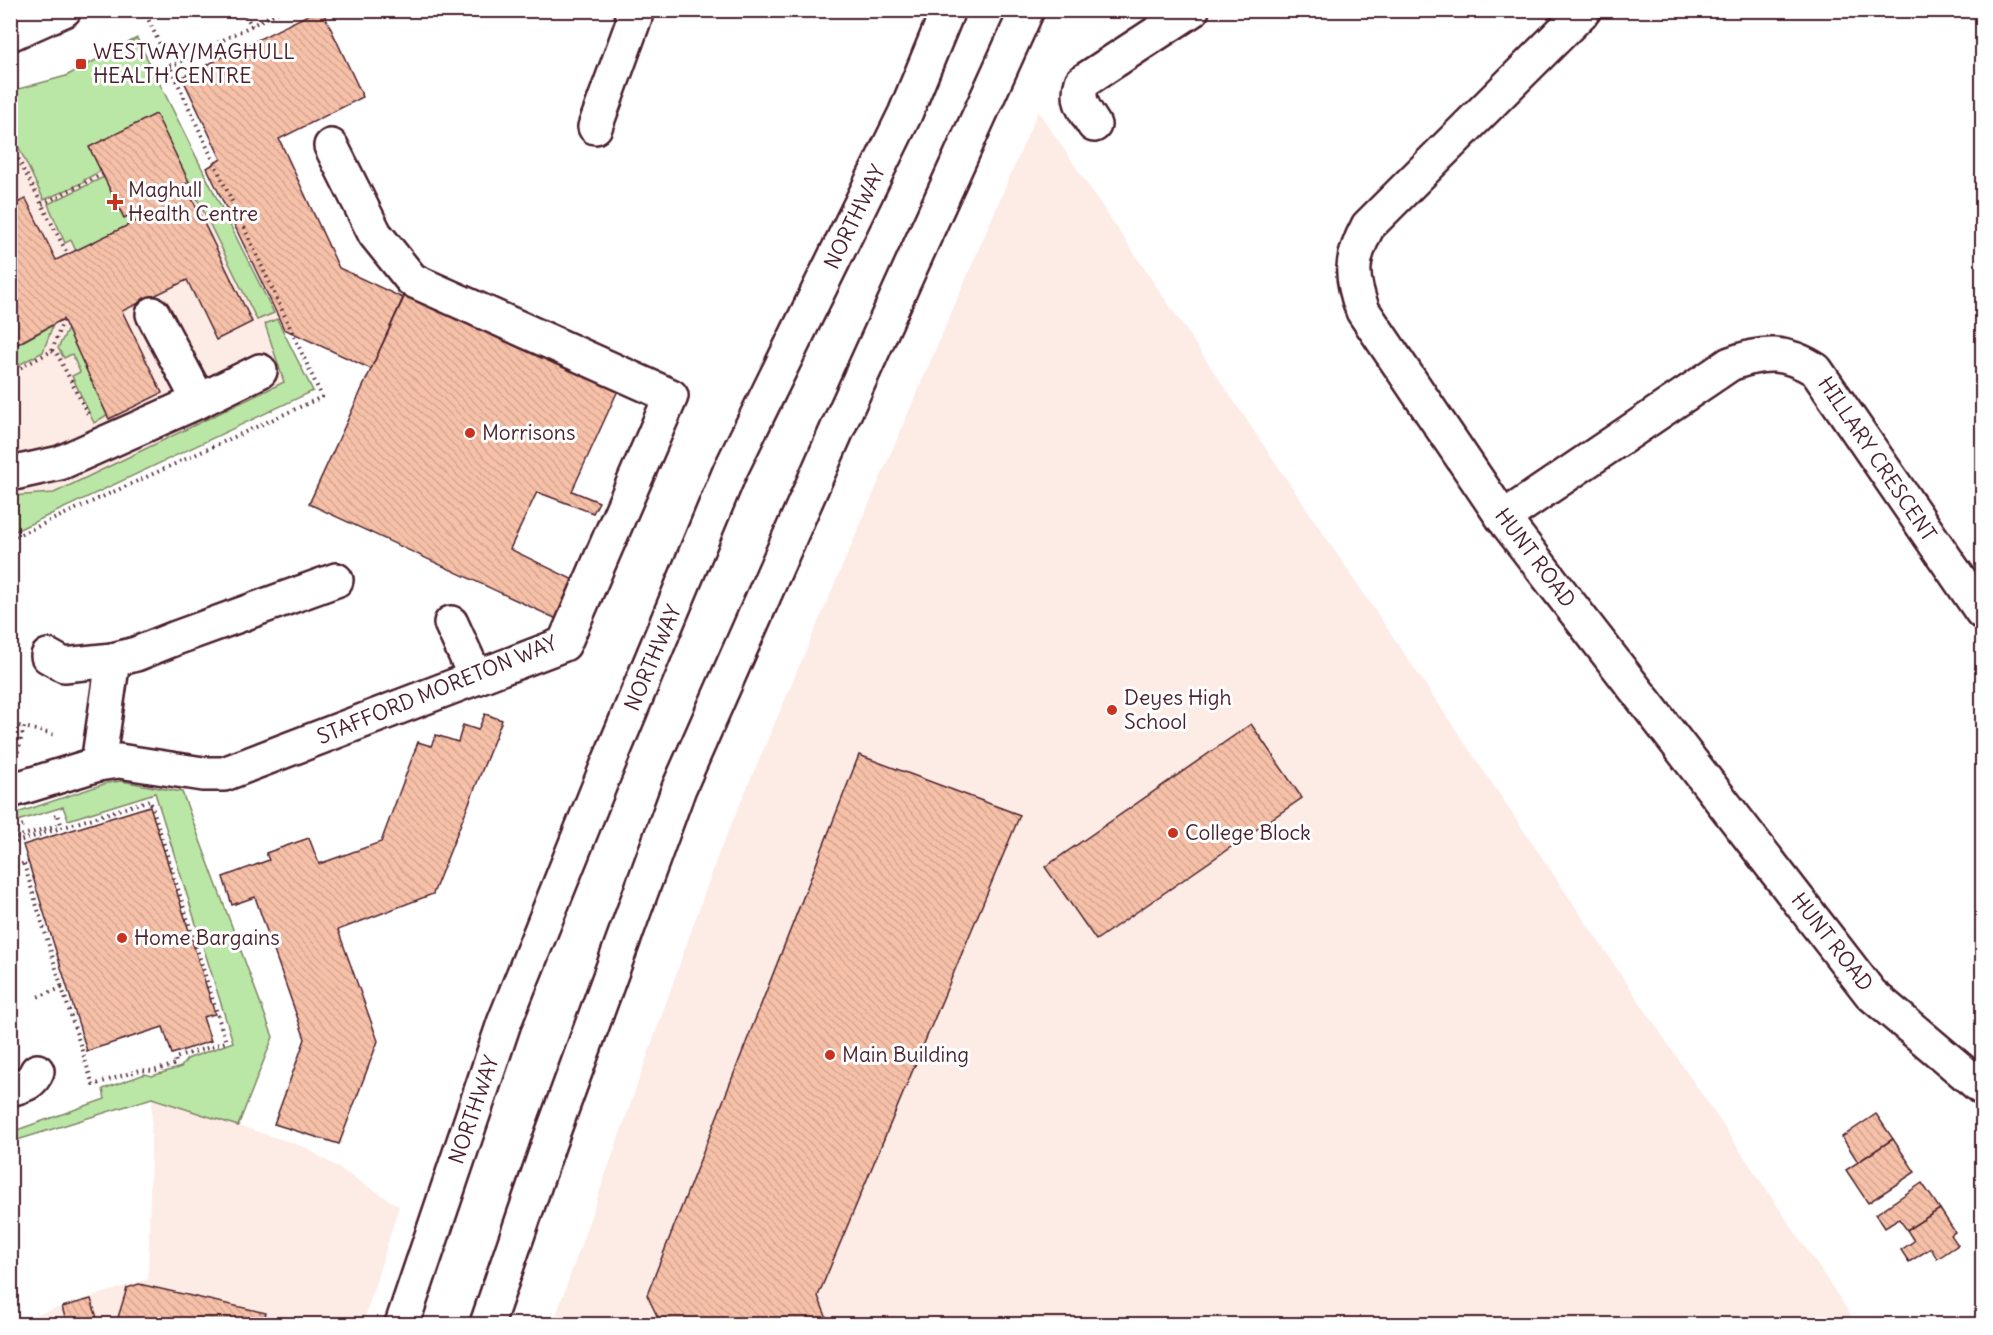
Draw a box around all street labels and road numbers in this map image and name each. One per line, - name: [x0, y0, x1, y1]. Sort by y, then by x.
- street label: NORTHWAY: [818, 160, 892, 273]
- street label: HILLARY CRESCENT: [1812, 371, 1943, 546]
- street label: HUNT ROAD: [1489, 503, 1582, 613]
- street label: NORTHWAY: [618, 600, 687, 715]
- street label: STAFFORD MORETON WAY: [313, 629, 561, 750]
- street label: HUNT ROAD: [1785, 887, 1879, 996]
- street label: NORTHWAY: [442, 1052, 505, 1167]

